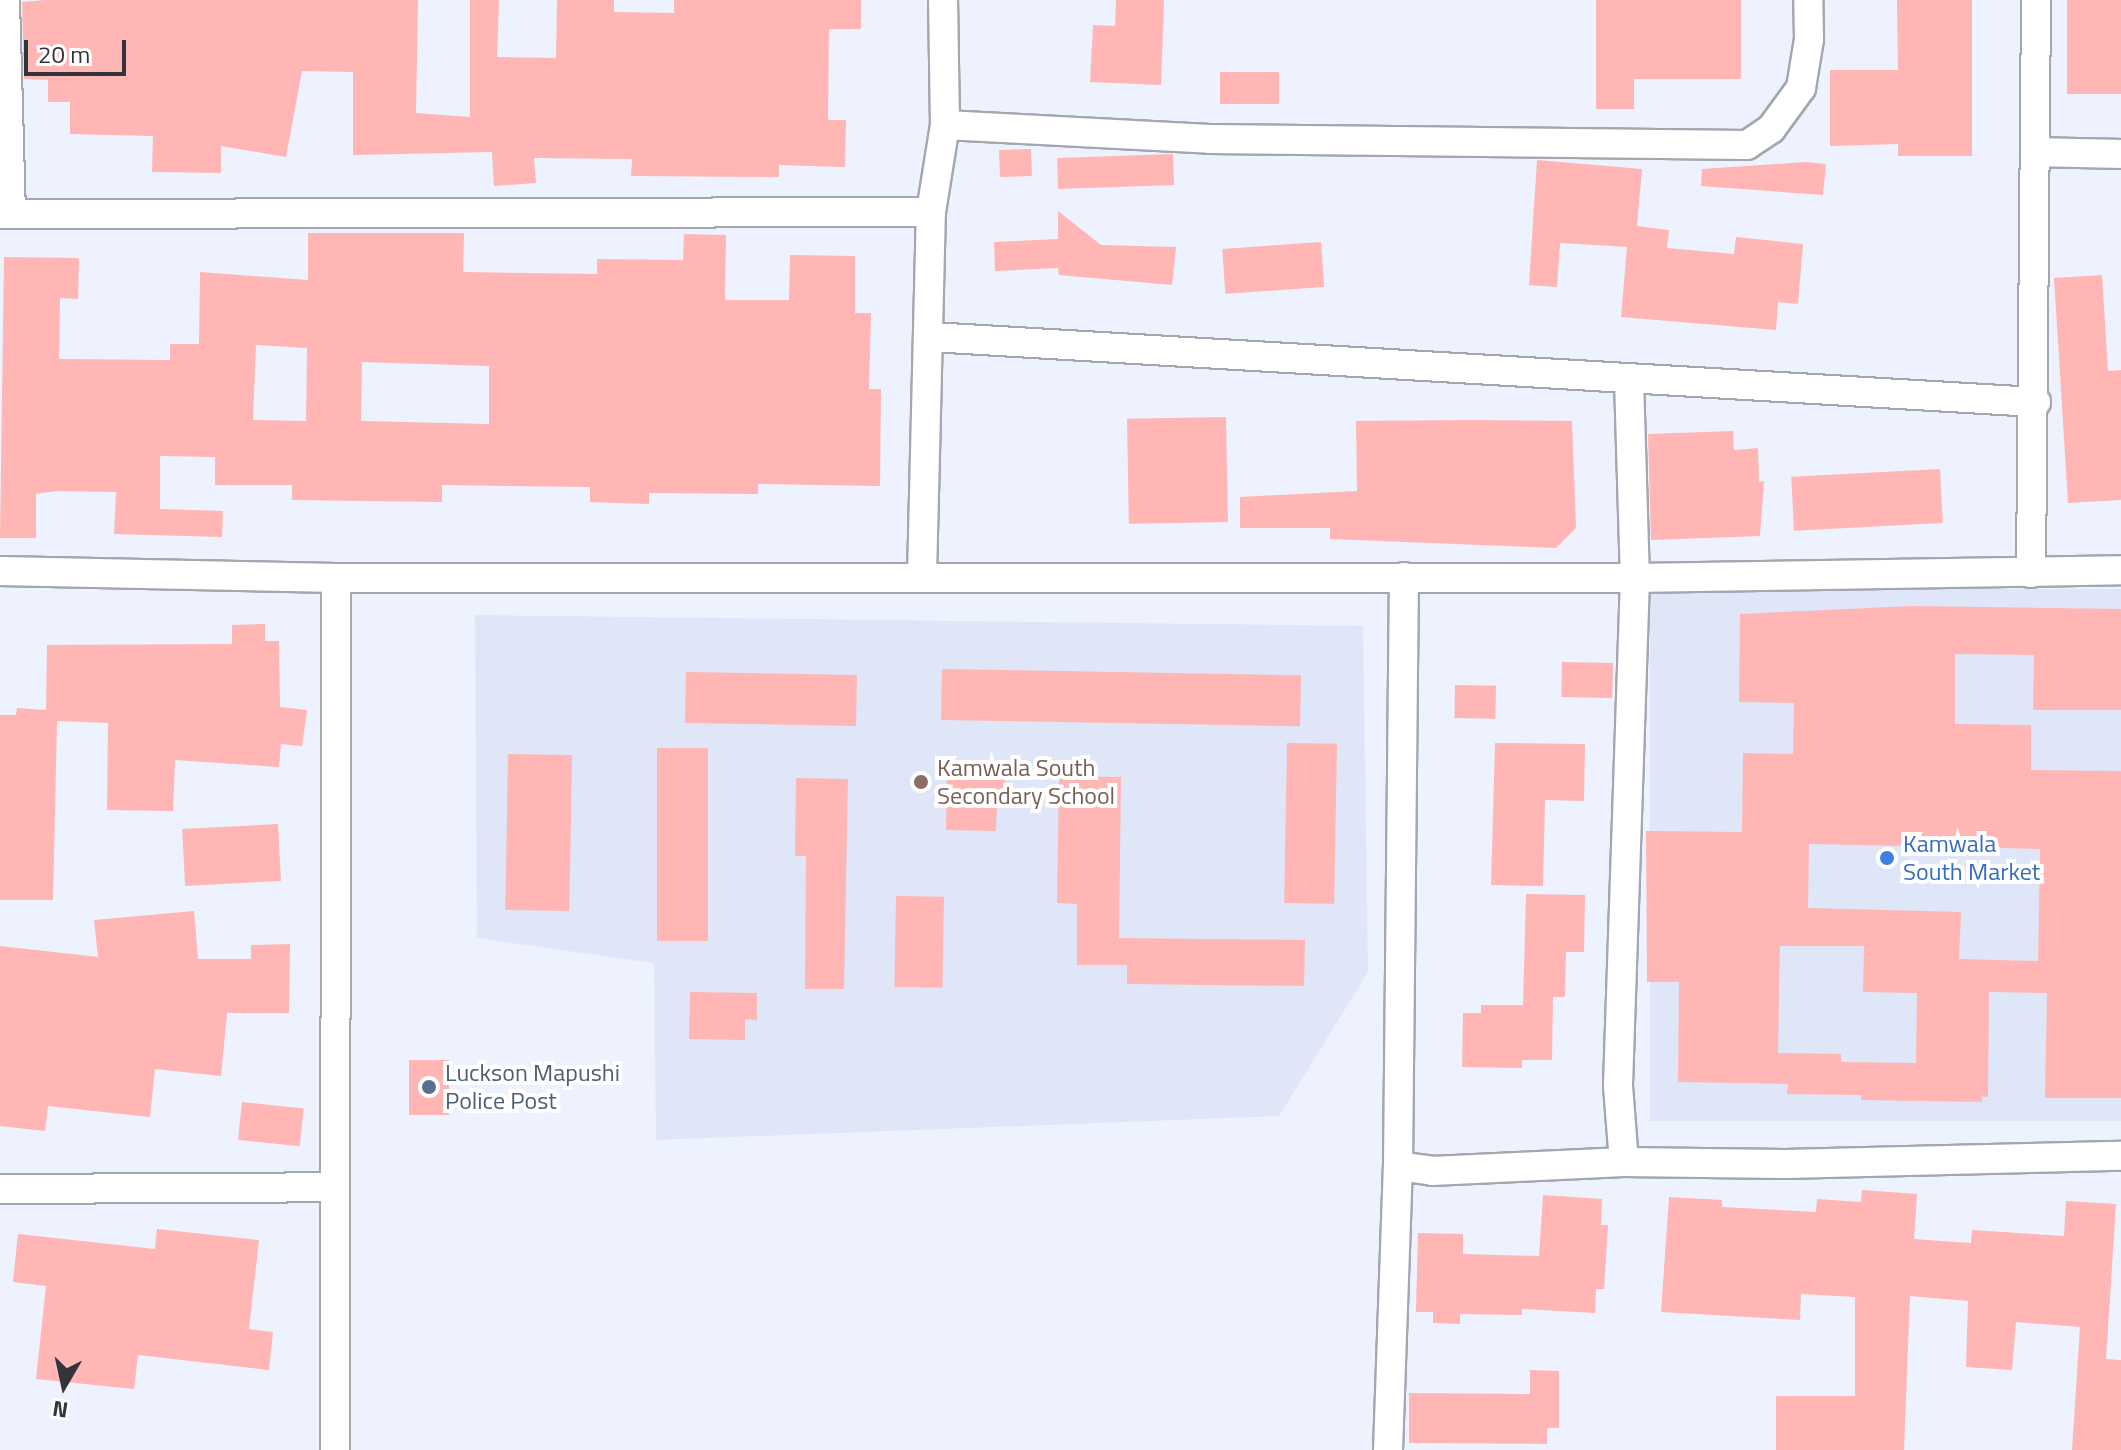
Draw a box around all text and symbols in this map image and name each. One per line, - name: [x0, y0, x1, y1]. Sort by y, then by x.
- scale bar: [28, 24, 130, 74]
- text: 20 m: [38, 36, 90, 72]
- place label: Kamwala South Secondary School: [937, 754, 1115, 810]
- marker: Kamwala South Secondary School: [912, 773, 930, 791]
- place label: Kamwala South Market: [1903, 830, 2040, 886]
- marker: Kamwala South Market: [1878, 849, 1896, 867]
- place label: Luckson Mapushi Police Post: [445, 1059, 620, 1115]
- marker: Luckson Mapushi Police Post: [420, 1078, 438, 1096]
- north arrow: [24, 1346, 104, 1426]
- text: N: [50, 1392, 70, 1428]

